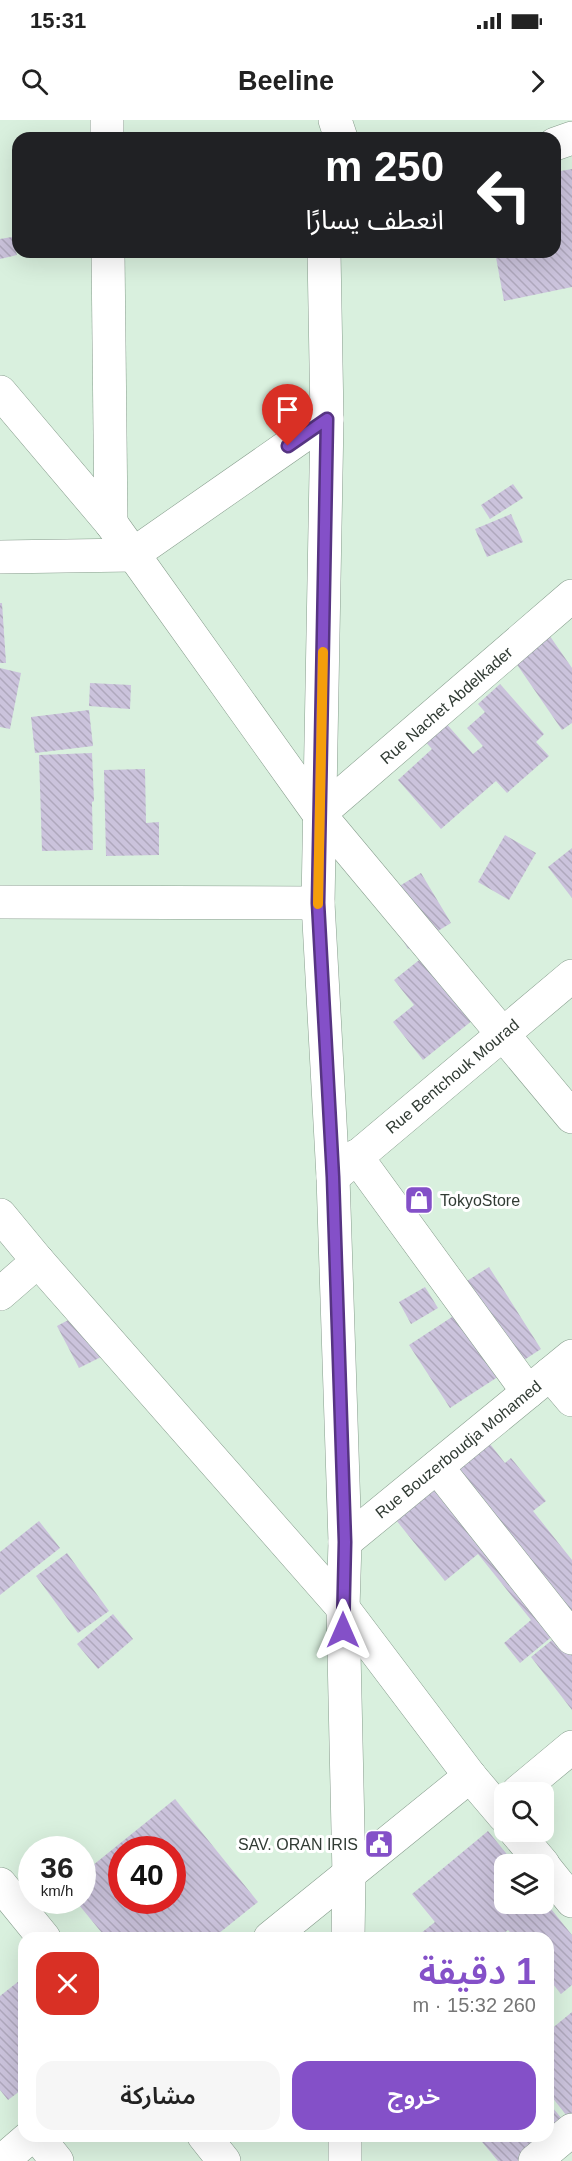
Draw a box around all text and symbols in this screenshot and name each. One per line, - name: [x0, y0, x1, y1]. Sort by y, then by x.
- text: 15:31: [30, 8, 86, 33]
- icon: search: [18, 65, 51, 98]
- icon: forward: [521, 65, 554, 98]
- text: Beeline: [238, 66, 334, 96]
- text: 250 m: [325, 143, 444, 190]
- icon: left: [465, 156, 543, 234]
- text: انعطف يسارًا: [305, 205, 444, 235]
- pin: [262, 384, 313, 446]
- icon: arrive: [271, 393, 304, 426]
- street label: Rue Nachet Abdelkader: [377, 643, 516, 767]
- street label: Rue Bentchouk Mourad: [382, 1016, 522, 1137]
- shop icon: TokyoStore: [403, 1184, 435, 1216]
- place label: TokyoStore: [440, 1192, 520, 1209]
- street label: Rue Bouzerboudja Mohamed: [372, 1377, 545, 1521]
- position arrow: [311, 1598, 375, 1662]
- map controls: [494, 1782, 554, 1914]
- button: search: [494, 1782, 554, 1842]
- public building icon: SAV. ORAN IRIS: [363, 1828, 395, 1860]
- speed limit sign: 40: [108, 1836, 186, 1914]
- place label: SAV. ORAN IRIS: [238, 1836, 358, 1853]
- text: 36: [40, 1851, 74, 1884]
- button: layers: [494, 1854, 554, 1914]
- text: km/h: [41, 1882, 73, 1899]
- text: 1 دقيقة: [419, 1951, 536, 1992]
- button: close: [36, 1952, 99, 2015]
- text: 260 m · 15:32: [413, 1994, 536, 2016]
- button: مشاركة: [36, 2061, 280, 2130]
- button: خروج: [292, 2061, 536, 2130]

